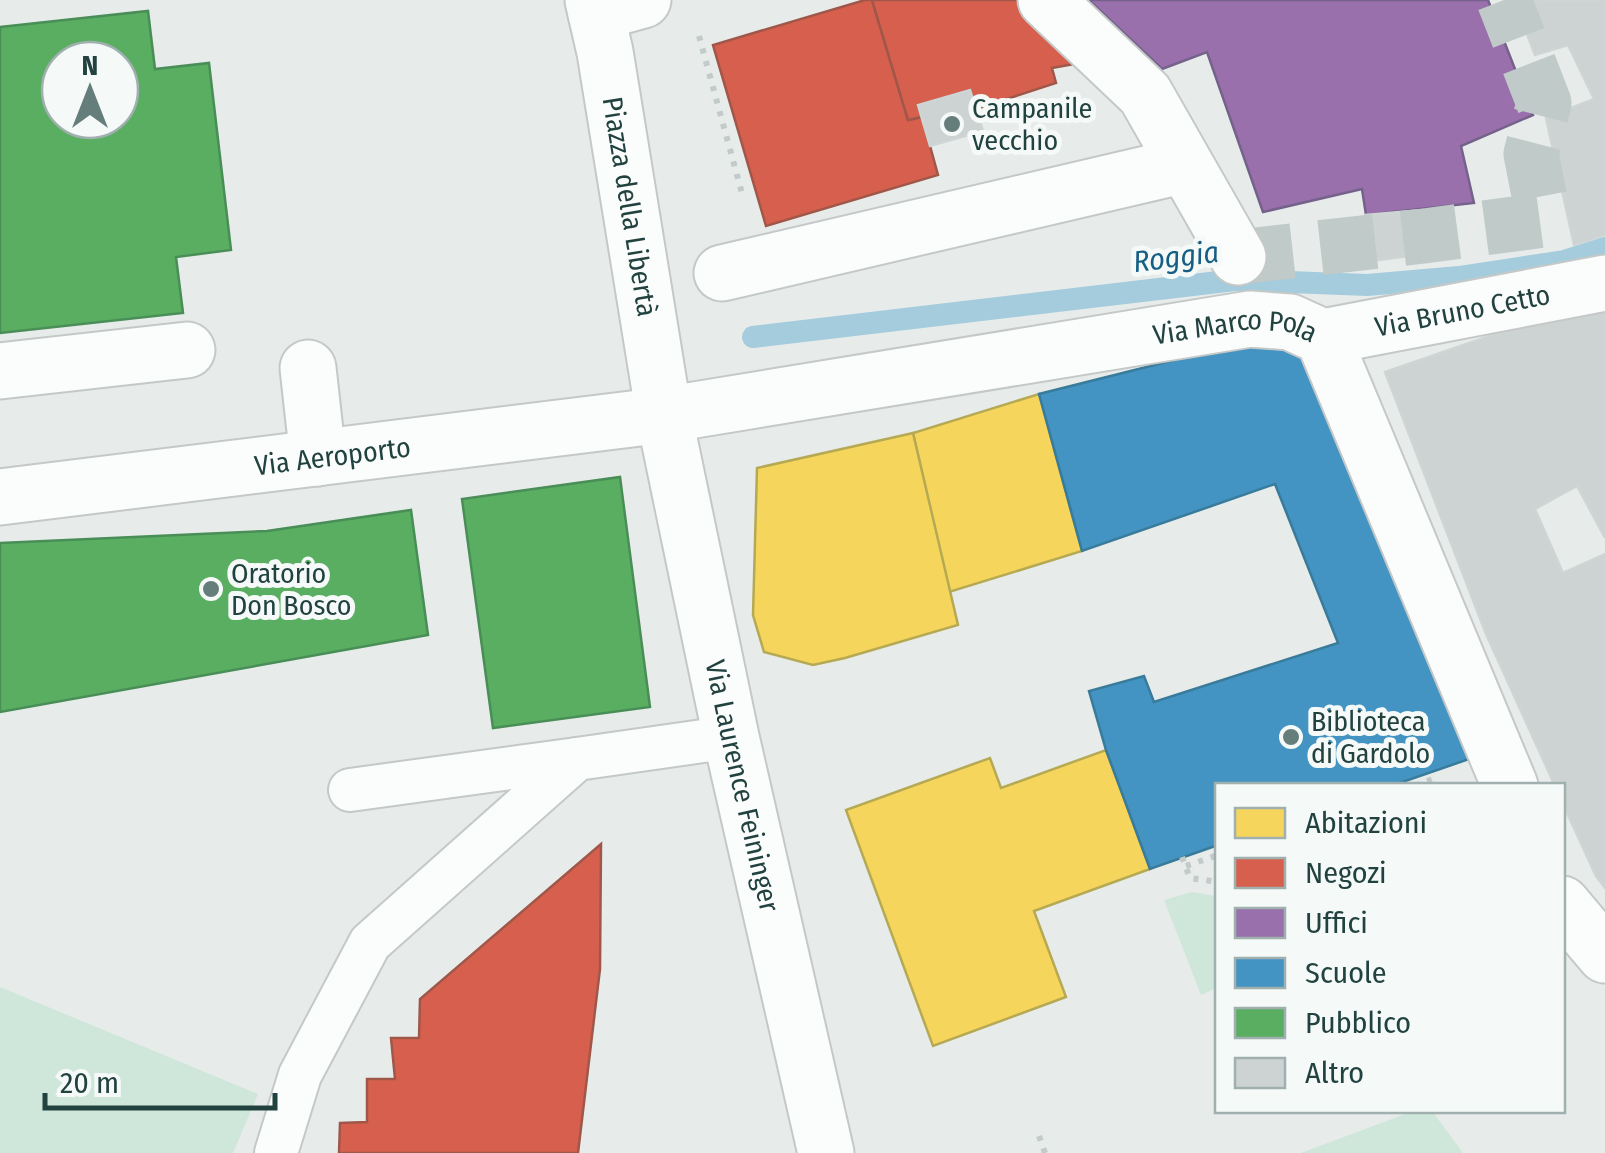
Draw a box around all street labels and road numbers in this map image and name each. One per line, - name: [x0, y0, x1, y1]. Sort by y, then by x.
- street label: Piazza della Libertà: [596, 94, 664, 319]
- street label: Via Bruno Cetto: [1372, 278, 1553, 344]
- street label: Via Marco Pola: [1151, 303, 1322, 352]
- street label: Via Aeroporto: [253, 430, 412, 482]
- street label: Via Laurence Feininger: [698, 657, 786, 915]

